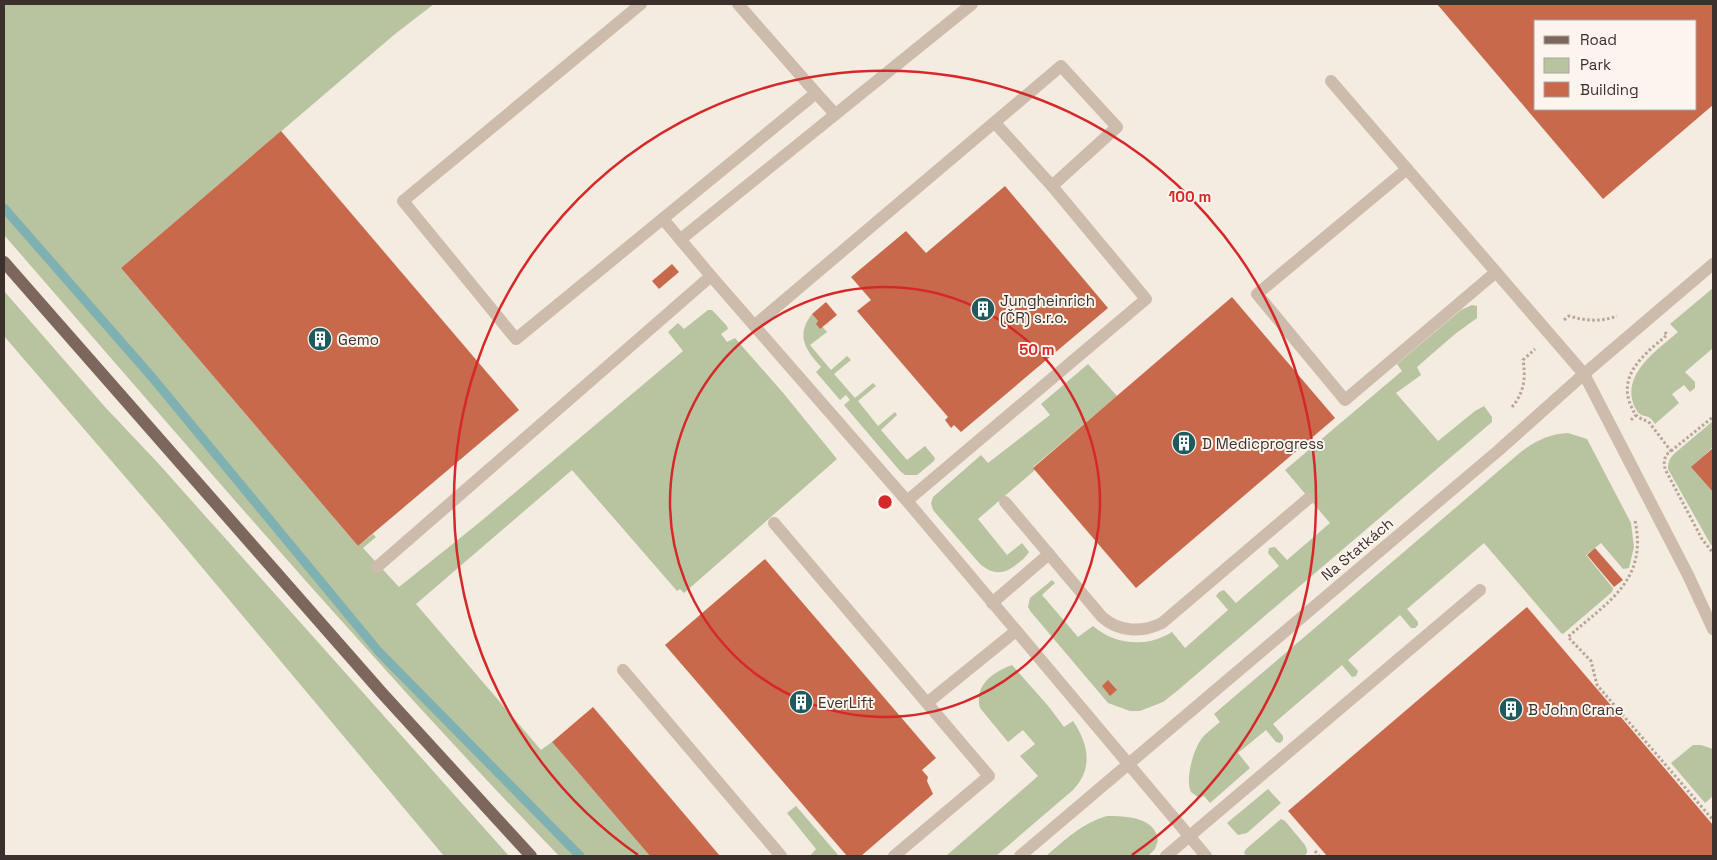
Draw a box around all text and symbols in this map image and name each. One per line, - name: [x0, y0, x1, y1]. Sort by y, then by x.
- legend: [1534, 20, 1697, 110]
- text: Road: [1580, 30, 1617, 49]
- text: Park: [1580, 55, 1611, 74]
- text: Building: [1580, 80, 1639, 99]
- text: 100 m: [1169, 187, 1211, 206]
- place label: Jungheinrich (ČR) s.r.o.: [1000, 291, 1095, 328]
- building icon: Jungheinrich (ČR) s.r.o.: [970, 296, 996, 322]
- building icon: Gemo: [307, 326, 333, 352]
- place label: Gemo: [338, 330, 379, 349]
- text: 50 m: [1019, 340, 1055, 359]
- building icon: D Medicprogress: [1171, 430, 1197, 456]
- place label: D Medicprogress: [1202, 434, 1324, 453]
- centre of rings: [876, 493, 894, 511]
- street label: Na Statkách: [1317, 513, 1397, 585]
- building icon: EverLift: [788, 689, 814, 715]
- place label: EverLift: [818, 693, 874, 712]
- building icon: B John Crane: [1498, 696, 1524, 722]
- place label: B John Crane: [1528, 700, 1624, 719]

